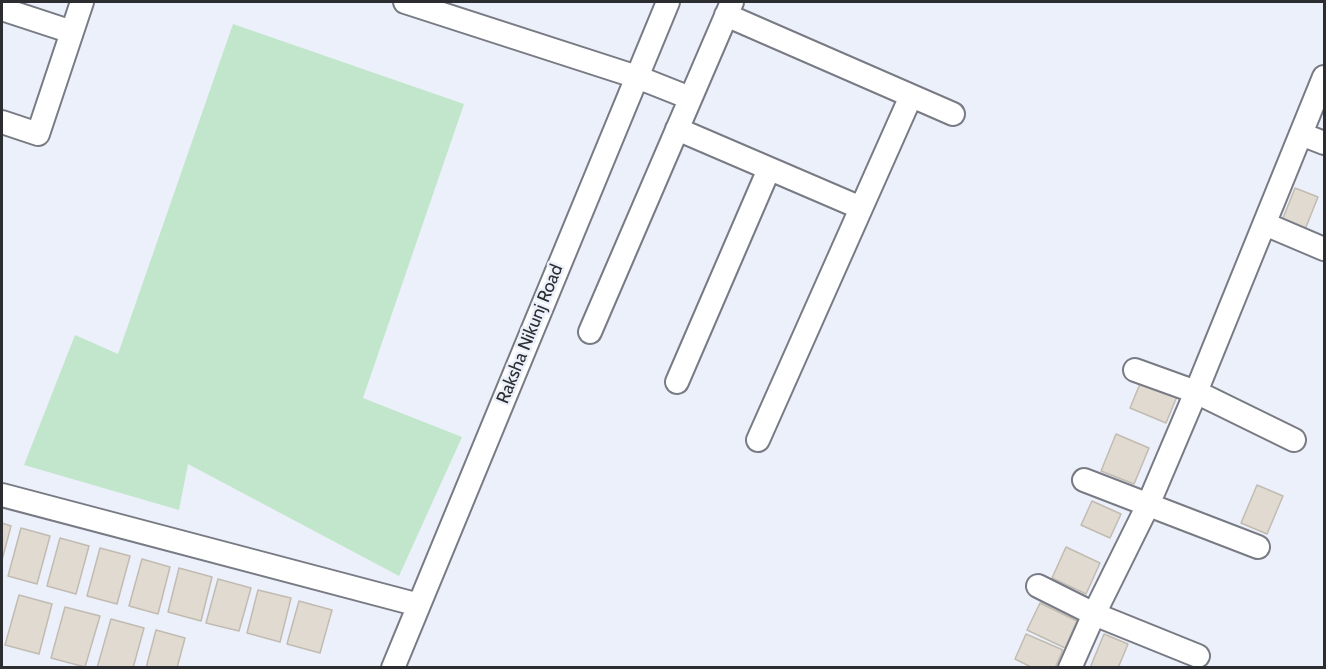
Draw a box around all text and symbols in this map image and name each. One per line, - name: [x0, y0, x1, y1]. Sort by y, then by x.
- street label: Raksha Nikunj Road: [492, 261, 568, 407]

